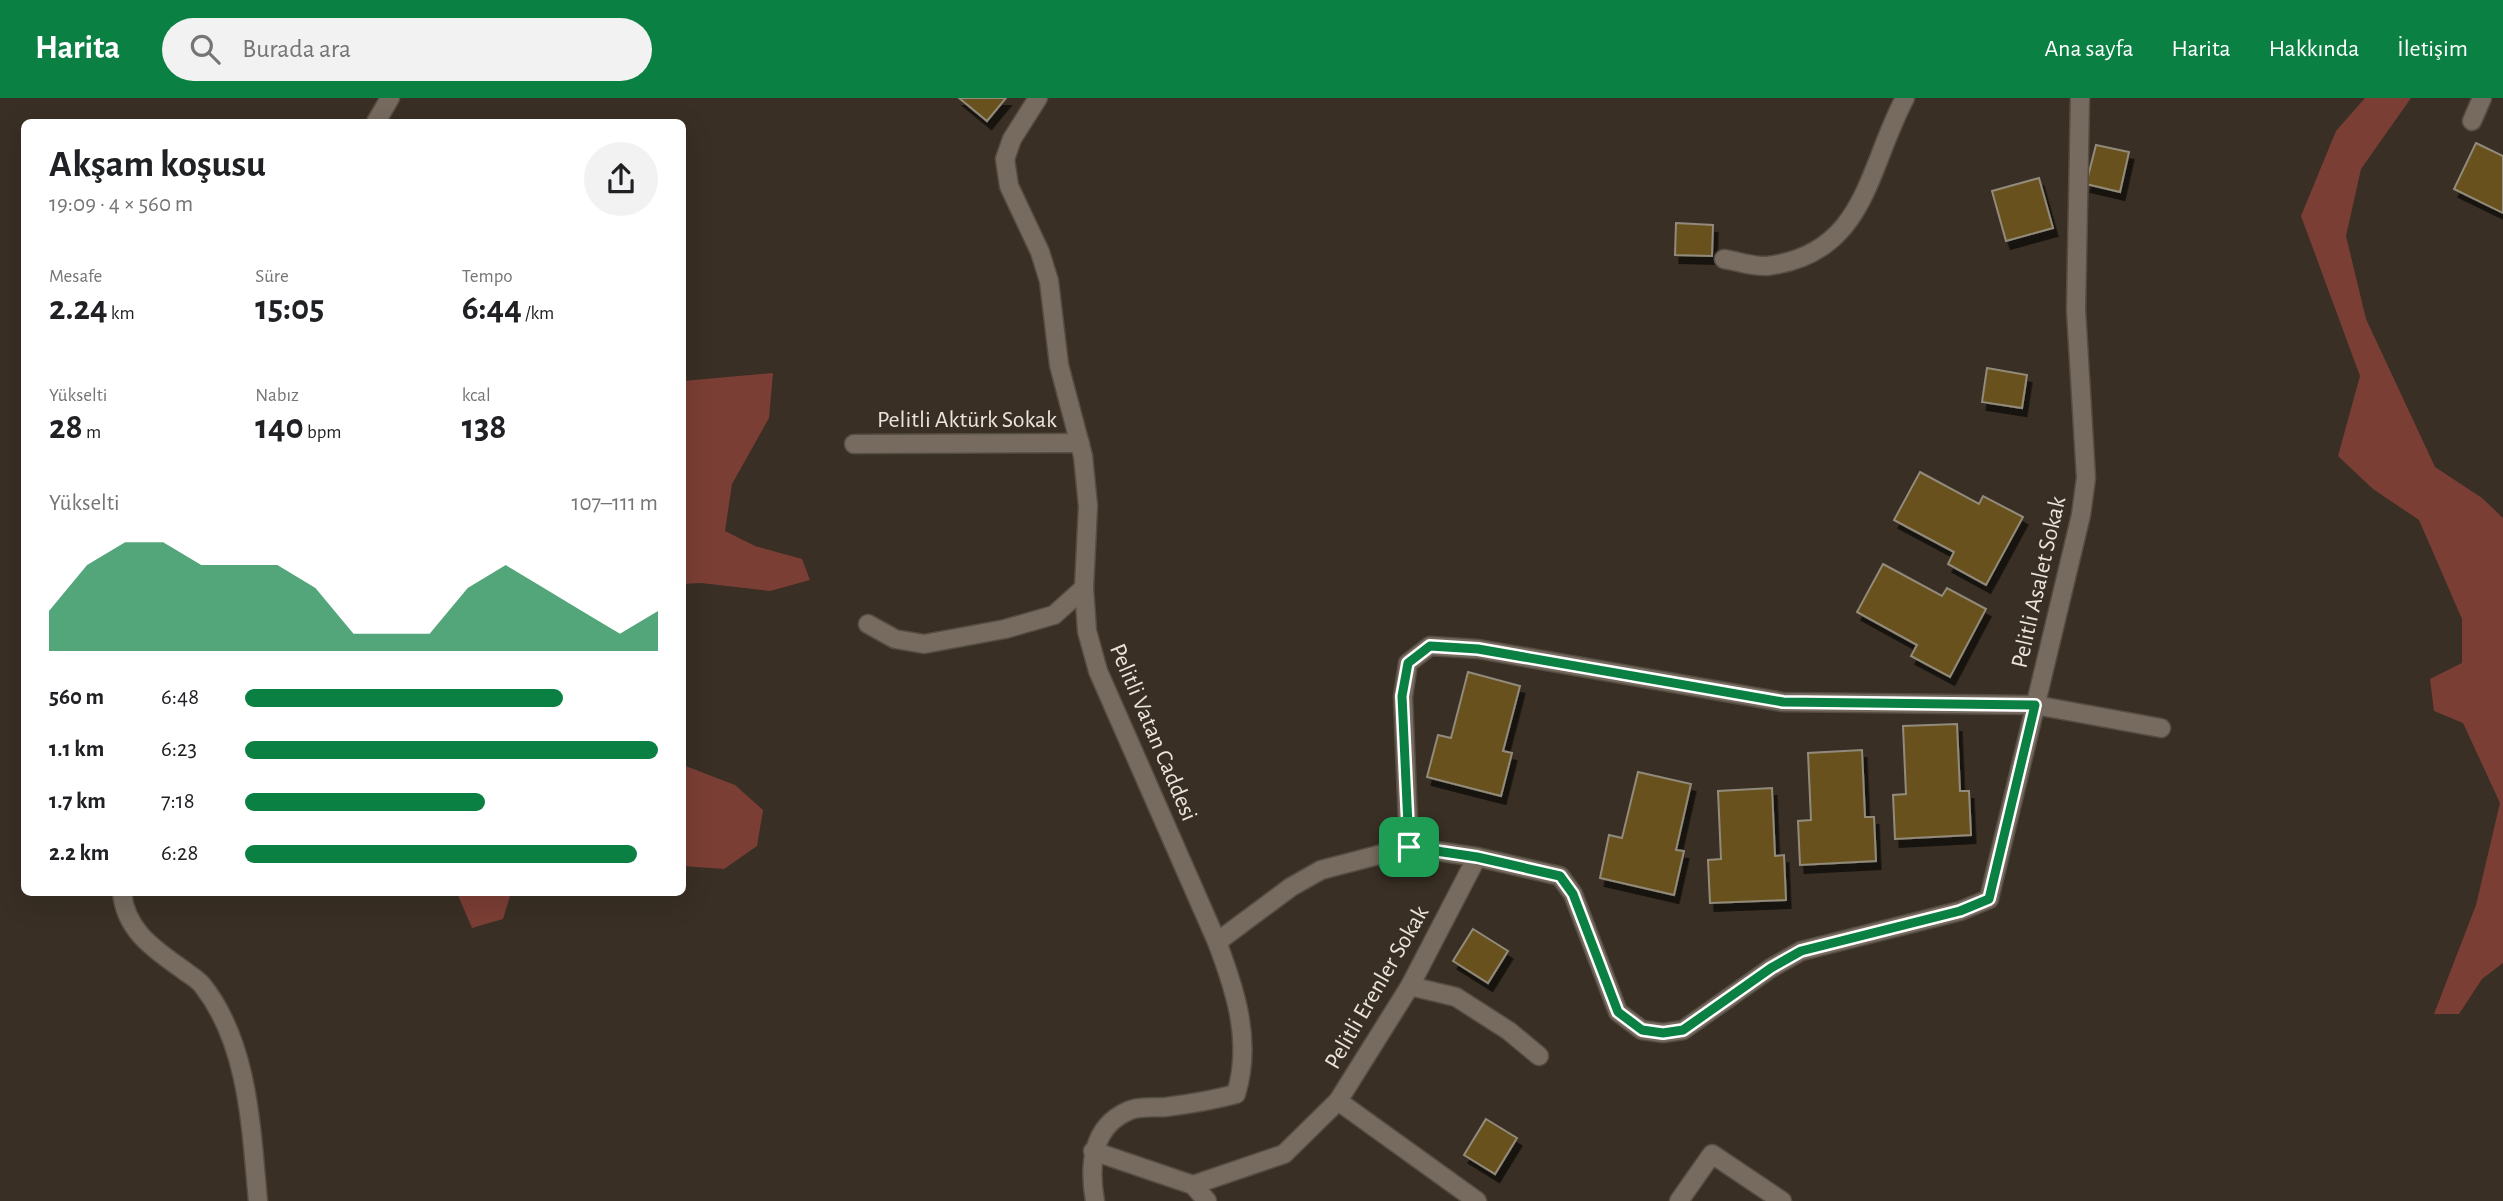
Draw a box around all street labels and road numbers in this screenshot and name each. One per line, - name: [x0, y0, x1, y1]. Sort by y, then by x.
- street label: Pelitli Aktürk Sokak: [877, 408, 1057, 432]
- street label: Pelitli Asalet Sokak: [2008, 494, 2070, 670]
- street label: Pelitli Vatan Caddesi: [1105, 640, 1201, 825]
- street label: Pelitli Erenler Sokak: [1320, 902, 1433, 1073]

